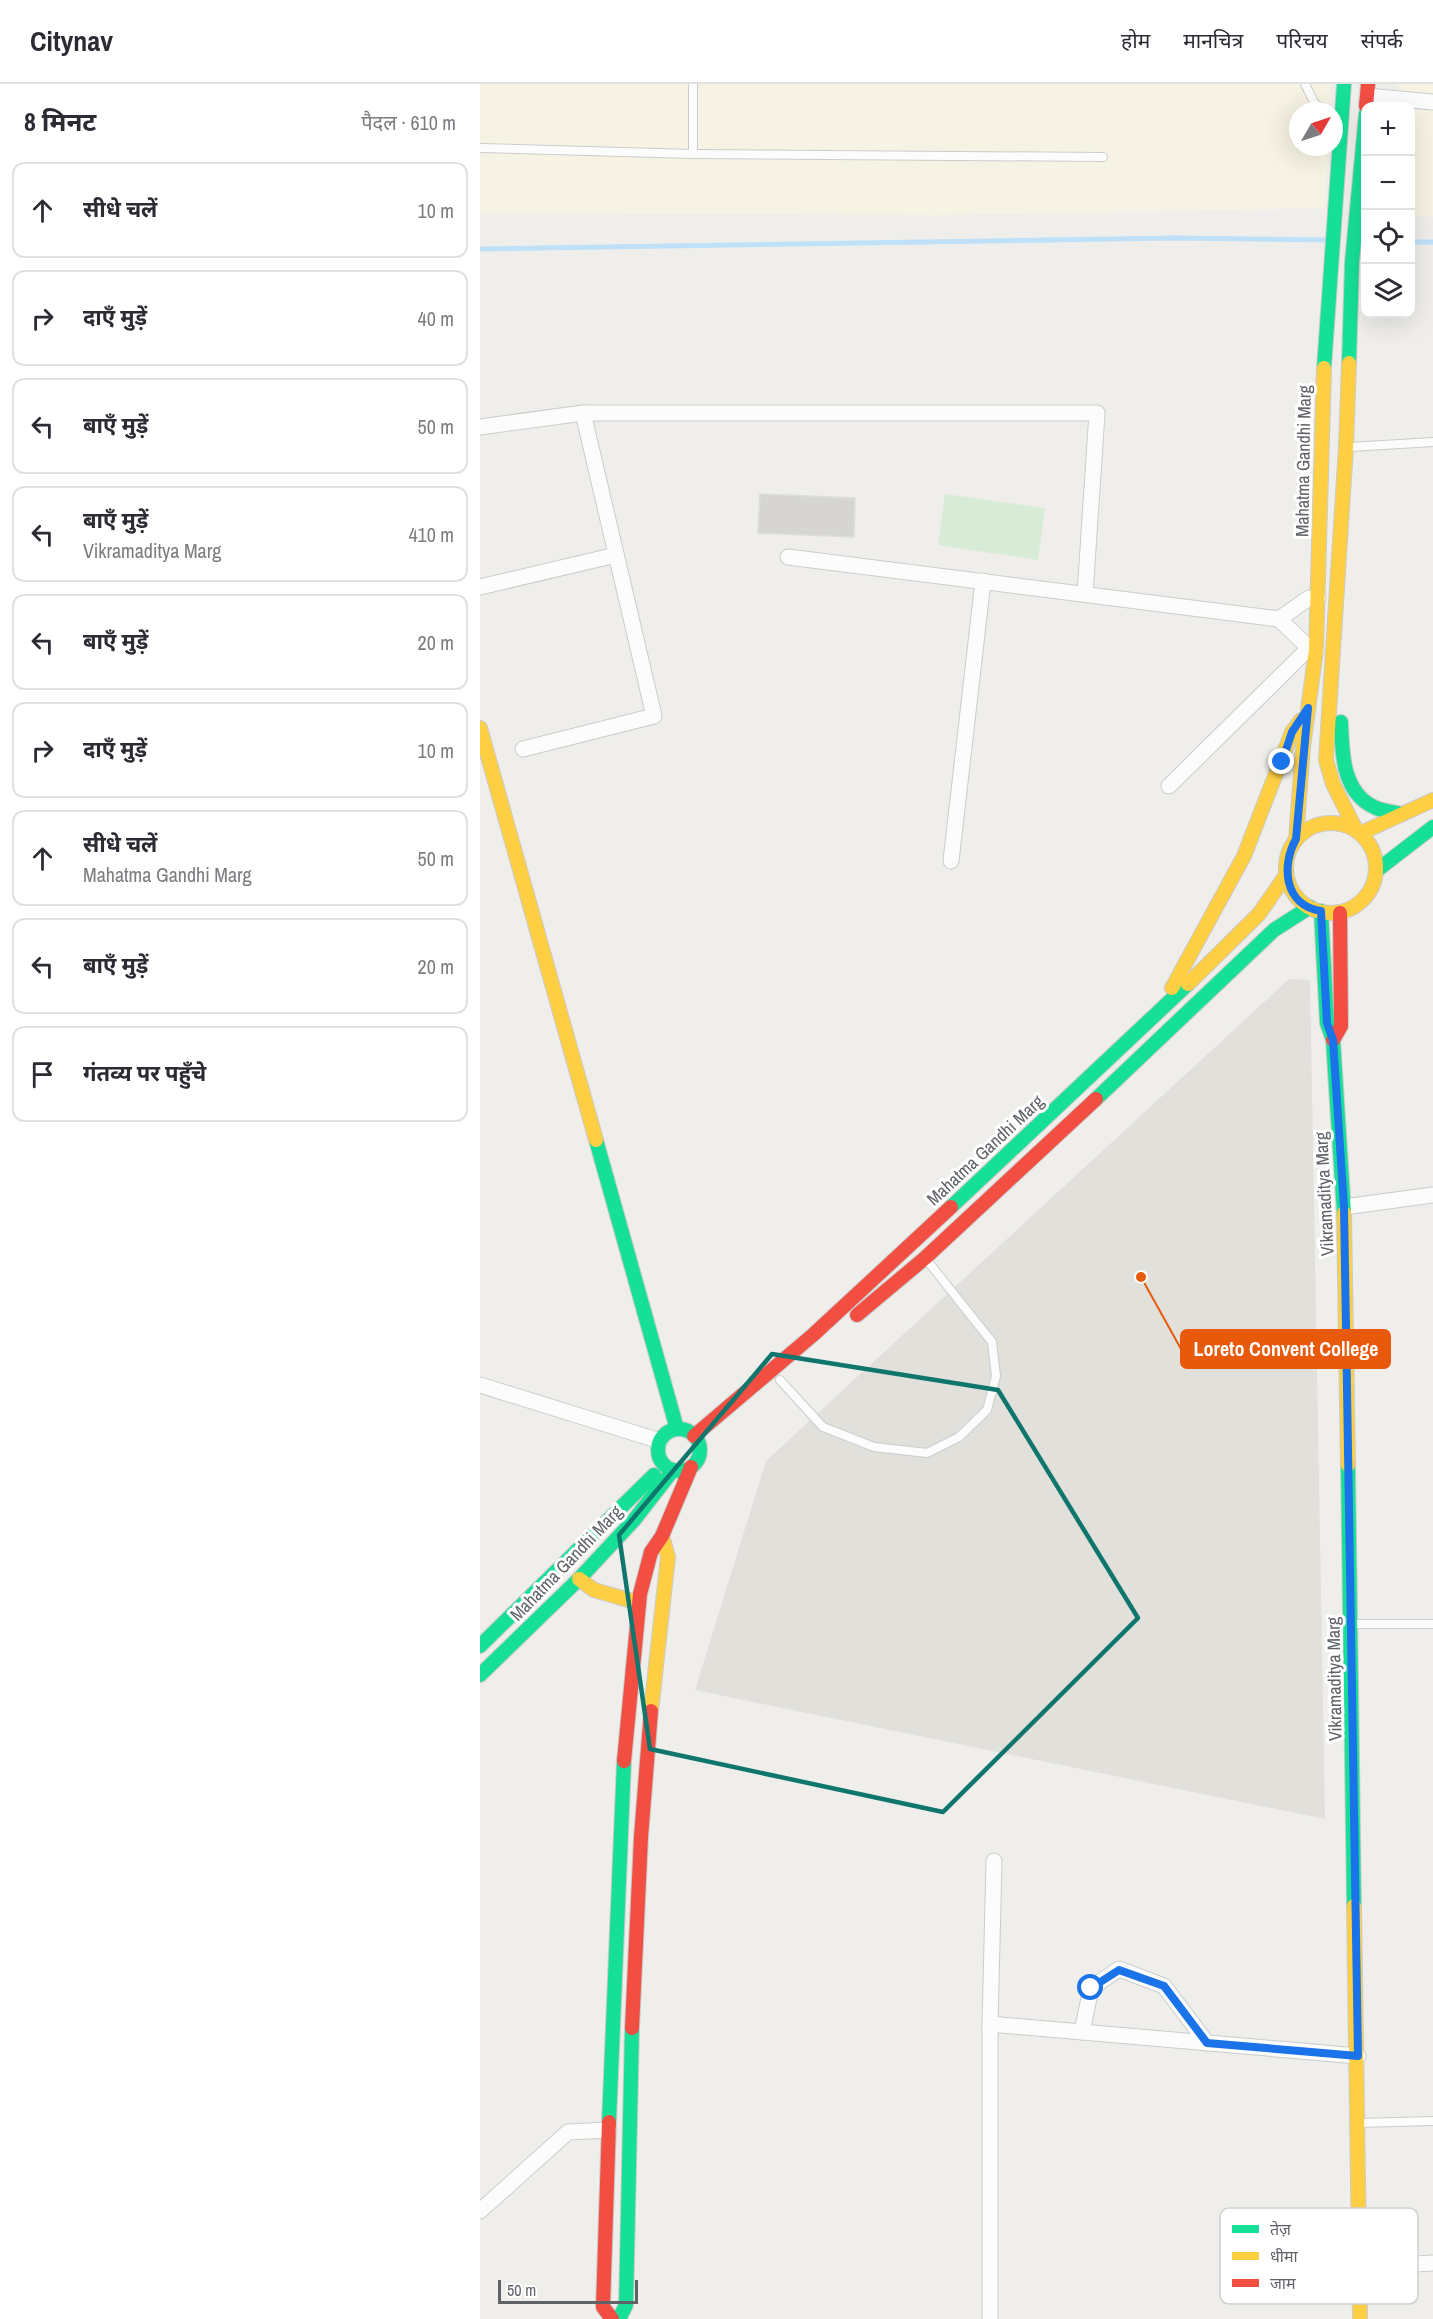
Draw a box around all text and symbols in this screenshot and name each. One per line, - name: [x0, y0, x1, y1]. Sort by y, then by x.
- text: Citynav: [30, 22, 113, 60]
- text: होम: [1121, 26, 1150, 55]
- text: मानचित्र: [1183, 26, 1243, 55]
- text: परिचय: [1276, 26, 1328, 55]
- text: संपर्क: [1361, 26, 1403, 55]
- north arrow: [1289, 102, 1343, 156]
- map controls: [1361, 102, 1415, 318]
- button: +: [1361, 102, 1415, 156]
- text: 8 मिनट: [24, 104, 96, 139]
- text: पैदल · 610 m: [361, 109, 456, 136]
- button: −: [1361, 156, 1415, 210]
- icon: ahead: [26, 194, 59, 227]
- text: सीधे चलें: [83, 194, 157, 224]
- text: 10 m: [418, 197, 454, 224]
- button: locate: [1361, 210, 1415, 264]
- button: layers: [1361, 264, 1415, 318]
- icon: right: [26, 302, 59, 335]
- text: दाएँ मुड़ें: [83, 302, 147, 332]
- text: 40 m: [418, 305, 454, 332]
- street label: Mahatma Gandhi Marg: [1289, 384, 1317, 537]
- icon: left: [26, 410, 59, 443]
- text: बाएँ मुड़ें: [83, 410, 148, 440]
- text: 50 m: [418, 413, 454, 440]
- text: बाएँ मुड़ें: [83, 505, 148, 535]
- icon: left: [26, 518, 59, 551]
- text: 410 m: [408, 521, 454, 548]
- text: Vikramaditya Marg: [83, 537, 221, 564]
- icon: left: [26, 626, 59, 659]
- text: बाएँ मुड़ें: [83, 626, 148, 656]
- text: 20 m: [418, 629, 454, 656]
- icon: right: [26, 734, 59, 767]
- text: दाएँ मुड़ें: [83, 734, 147, 764]
- text: 10 m: [418, 737, 454, 764]
- route end: [1268, 748, 1294, 774]
- text: सीधे चलें: [83, 829, 157, 859]
- icon: ahead: [26, 842, 59, 875]
- text: 50 m: [418, 845, 454, 872]
- text: Mahatma Gandhi Marg: [83, 861, 252, 888]
- icon: left: [26, 950, 59, 983]
- text: बाएँ मुड़ें: [83, 950, 148, 980]
- text: 20 m: [418, 953, 454, 980]
- icon: arrive: [26, 1058, 59, 1091]
- text: गंतव्य पर पहुँचे: [83, 1058, 206, 1088]
- street label: Mahatma Gandhi Marg: [921, 1089, 1050, 1211]
- street label: Vikramaditya Marg: [1308, 1130, 1340, 1257]
- callout: Loreto Convent College: [1181, 1330, 1390, 1368]
- text: Loreto Convent College: [1194, 1335, 1378, 1362]
- street label: Mahatma Gandhi Marg: [504, 1499, 628, 1626]
- street label: Vikramaditya Marg: [1320, 1616, 1348, 1741]
- route start: [1077, 1974, 1103, 2000]
- legend: [1220, 2208, 1418, 2304]
- text: तेज़: [1270, 2218, 1292, 2240]
- text: धीमा: [1270, 2245, 1299, 2267]
- text: जाम: [1270, 2272, 1296, 2294]
- scale bar: [498, 2277, 638, 2304]
- text: 50 m: [507, 2279, 536, 2301]

